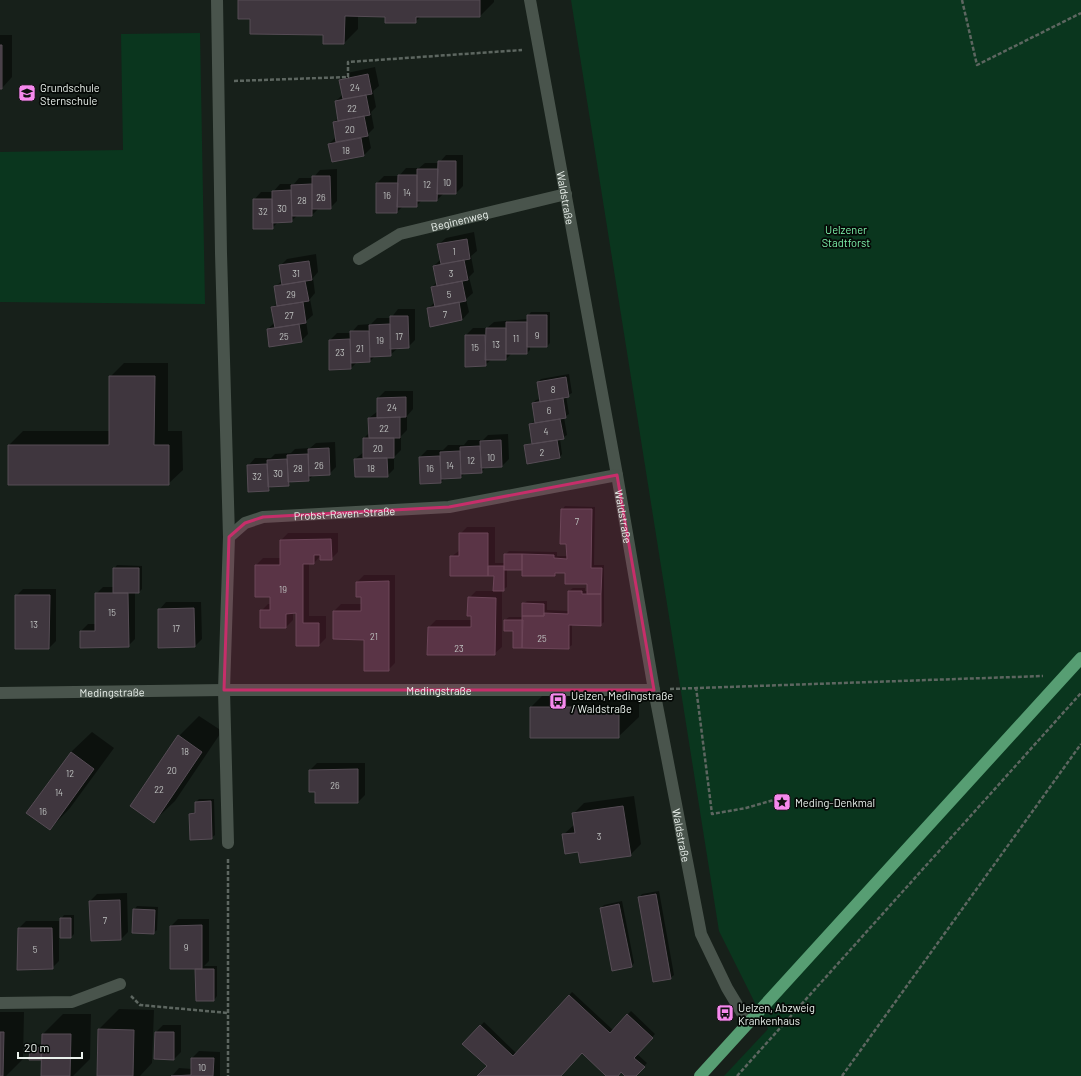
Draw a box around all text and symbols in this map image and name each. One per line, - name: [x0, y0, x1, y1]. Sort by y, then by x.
- place label: Grundschule Sternschule: [40, 81, 100, 107]
- house number: 24: [350, 82, 360, 93]
- school or university icon: Grundschule Sternschule: [17, 83, 37, 103]
- house number: 22: [347, 103, 357, 114]
- house number: 20: [345, 124, 355, 135]
- house number: 18: [342, 145, 350, 156]
- street label: Waldstraße: [555, 170, 578, 226]
- house number: 10: [443, 177, 451, 188]
- house number: 12: [423, 179, 431, 190]
- house number: 14: [403, 187, 411, 198]
- house number: 16: [383, 190, 391, 201]
- house number: 26: [316, 192, 326, 203]
- house number: 28: [297, 195, 307, 206]
- house number: 30: [277, 203, 287, 214]
- house number: 32: [258, 206, 268, 217]
- street label: Beginenweg: [429, 207, 489, 233]
- park label: Uelzener Stadtforst: [822, 223, 870, 249]
- house number: 1: [452, 246, 456, 257]
- house number: 31: [292, 268, 300, 279]
- house number: 3: [449, 268, 454, 279]
- house number: 29: [286, 289, 296, 300]
- house number: 5: [447, 289, 452, 300]
- house number: 7: [443, 309, 448, 320]
- house number: 27: [284, 310, 294, 321]
- house number: 9: [535, 330, 540, 341]
- house number: 25: [279, 331, 289, 342]
- house number: 17: [395, 331, 403, 342]
- house number: 11: [513, 333, 519, 344]
- house number: 19: [376, 335, 384, 346]
- house number: 13: [492, 339, 500, 350]
- house number: 15: [471, 342, 479, 353]
- house number: 21: [356, 343, 364, 354]
- house number: 23: [335, 347, 345, 358]
- house number: 8: [551, 384, 556, 395]
- house number: 24: [387, 402, 397, 413]
- house number: 6: [547, 405, 552, 416]
- house number: 22: [379, 423, 389, 434]
- house number: 4: [544, 426, 549, 437]
- house number: 20: [373, 443, 383, 454]
- house number: 2: [540, 447, 545, 458]
- house number: 10: [487, 452, 495, 463]
- house number: 12: [467, 455, 475, 466]
- house number: 26: [314, 460, 324, 471]
- house number: 14: [446, 460, 454, 471]
- house number: 28: [293, 463, 303, 474]
- house number: 18: [367, 463, 375, 474]
- house number: 16: [426, 463, 434, 474]
- house number: 30: [273, 468, 283, 479]
- house number: 32: [252, 471, 262, 482]
- street label: Waldstraße: [613, 489, 635, 544]
- street label: Probst-Raven-Straße: [294, 503, 396, 522]
- house number: 7: [575, 516, 580, 527]
- house number: 19: [279, 584, 287, 595]
- house number: 15: [108, 607, 116, 618]
- house number: 13: [30, 619, 38, 630]
- house number: 17: [172, 623, 180, 634]
- house number: 21: [370, 631, 378, 642]
- house number: 25: [537, 633, 547, 644]
- house number: 23: [454, 643, 464, 654]
- street label: Medingstraße: [406, 684, 472, 697]
- street label: Medingstraße: [79, 685, 145, 698]
- place label: Uelzen, Medingstraße / Waldstraße: [571, 689, 673, 715]
- bus stop icon: Uelzen, Medingstraße / Waldstraße: [548, 691, 568, 711]
- house number: 18: [181, 746, 189, 757]
- house number: 20: [167, 765, 177, 776]
- house number: 12: [66, 768, 74, 779]
- house number: 26: [330, 780, 340, 791]
- house number: 22: [154, 784, 164, 795]
- house number: 14: [55, 787, 63, 798]
- place icon: Meding-Denkmal: [772, 792, 792, 812]
- place label: Meding-Denkmal: [795, 796, 875, 809]
- house number: 16: [39, 806, 47, 817]
- street label: Waldstraße: [670, 807, 694, 863]
- house number: 3: [597, 831, 602, 842]
- house number: 7: [103, 915, 108, 926]
- house number: 9: [184, 942, 189, 953]
- house number: 5: [33, 944, 38, 955]
- place label: Uelzen, Abzweig Krankenhaus: [738, 1001, 815, 1027]
- bus stop icon: Uelzen, Abzweig Krankenhaus: [715, 1003, 735, 1023]
- scale bar: [18, 1034, 82, 1060]
- text: 20 m: [24, 1040, 50, 1054]
- house number: 10: [198, 1062, 206, 1073]

